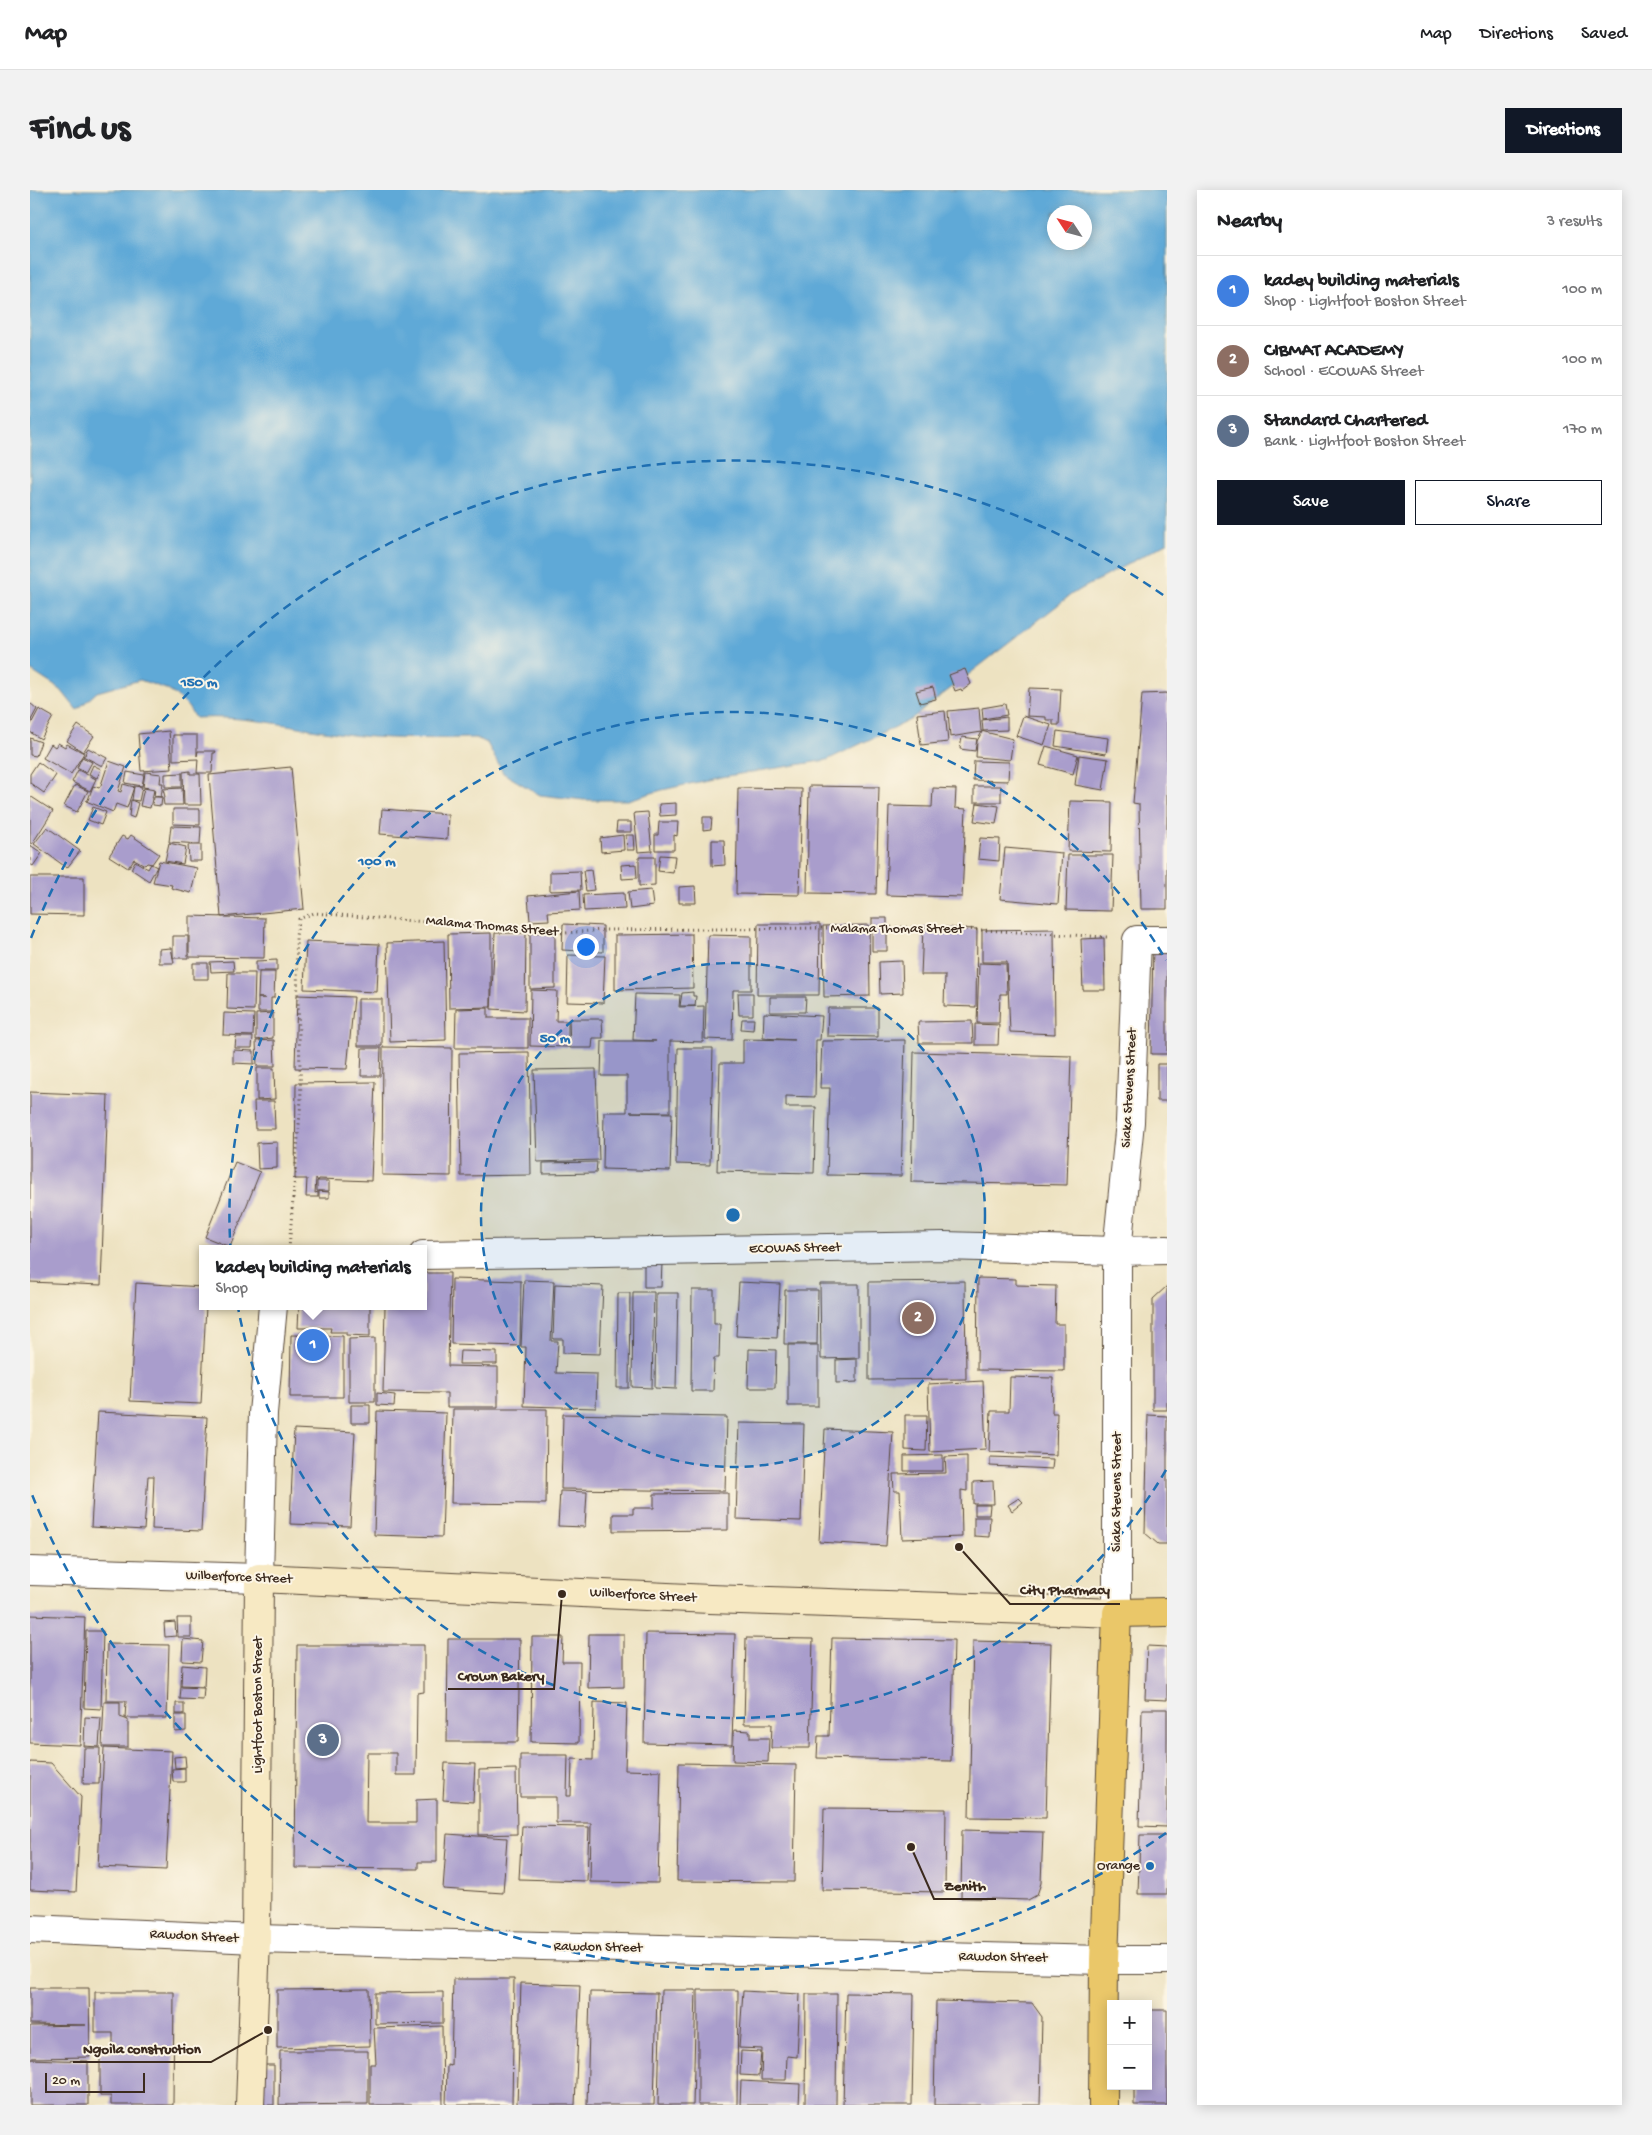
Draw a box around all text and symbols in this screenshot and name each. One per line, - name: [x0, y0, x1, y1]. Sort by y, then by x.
- text: Map: [25, 20, 67, 49]
- text: Map: [1420, 24, 1452, 45]
- text: Directions: [1480, 24, 1553, 45]
- text: Saved: [1581, 24, 1627, 45]
- button: Directions: [1505, 108, 1622, 153]
- text: Find us: [30, 110, 130, 151]
- north arrow: [1047, 205, 1092, 250]
- text: Nearby: [1217, 210, 1282, 235]
- text: 3 results: [1547, 213, 1602, 232]
- text: kadey building materials: [1264, 270, 1459, 293]
- text: 1: [1230, 281, 1236, 300]
- text: 100 m: [1562, 281, 1602, 300]
- text: Shop · Lightfoot Boston Street: [1264, 293, 1465, 312]
- text: CIBMAT ACADEMY: [1264, 340, 1404, 363]
- text: 2: [1229, 351, 1237, 370]
- text: 100 m: [1562, 351, 1602, 370]
- text: School · ECOWAS Street: [1264, 363, 1423, 382]
- text: Standard Chartered: [1264, 410, 1427, 433]
- text: 3: [1229, 421, 1237, 440]
- text: 170 m: [1563, 421, 1602, 440]
- text: Bank · Lightfoot Boston Street: [1264, 433, 1465, 452]
- button: Save: [1217, 480, 1405, 525]
- button: Share: [1415, 480, 1602, 525]
- text: 150 m: [180, 674, 218, 692]
- text: 100 m: [357, 853, 396, 871]
- street label: Malama Thomas Street: [425, 913, 560, 941]
- street label: Malama Thomas Street: [830, 921, 965, 938]
- your location: [573, 934, 599, 960]
- street label: Siaka Stevens Street: [1118, 1026, 1142, 1148]
- text: 50 m: [540, 1030, 571, 1048]
- centre of rings: [724, 1206, 742, 1224]
- street label: ECOWAS Street: [749, 1240, 842, 1258]
- popup: [199, 1245, 427, 1310]
- text: kadey building materials: [216, 1257, 410, 1280]
- text: Shop: [216, 1280, 248, 1299]
- pin: 2: [902, 1299, 934, 1337]
- pin: 1: [297, 1326, 329, 1364]
- street label: Siaka Stevens Street: [1109, 1431, 1126, 1552]
- street label: Wilberforce Street: [185, 1568, 294, 1588]
- callout: City Pharmacy: [1010, 1574, 1120, 1604]
- text: City Pharmacy: [1019, 1582, 1111, 1600]
- street label: Wilberforce Street: [589, 1585, 698, 1607]
- street label: Lightfoot Boston Street: [250, 1635, 267, 1774]
- callout: Crown Bakery: [448, 1659, 554, 1689]
- text: Crown Bakery: [457, 1668, 545, 1686]
- pin: 3: [307, 1721, 339, 1759]
- place label: Orange: [1097, 1858, 1141, 1875]
- marker: Orange: [1144, 1860, 1156, 1872]
- callout: Zenith: [934, 1869, 996, 1899]
- text: Zenith: [944, 1878, 986, 1896]
- street label: Rawdon Street: [149, 1926, 240, 1948]
- street label: Rawdon Street: [553, 1939, 644, 1957]
- street label: Rawdon Street: [958, 1949, 1049, 1967]
- map controls: [1107, 2000, 1152, 2090]
- button: +: [1107, 2000, 1152, 2045]
- callout: Ngoila construction: [73, 2032, 211, 2062]
- text: Ngoila construction: [83, 2041, 202, 2059]
- button: −: [1107, 2045, 1152, 2090]
- scale bar: [45, 2070, 145, 2093]
- text: 20 m: [52, 2073, 80, 2090]

